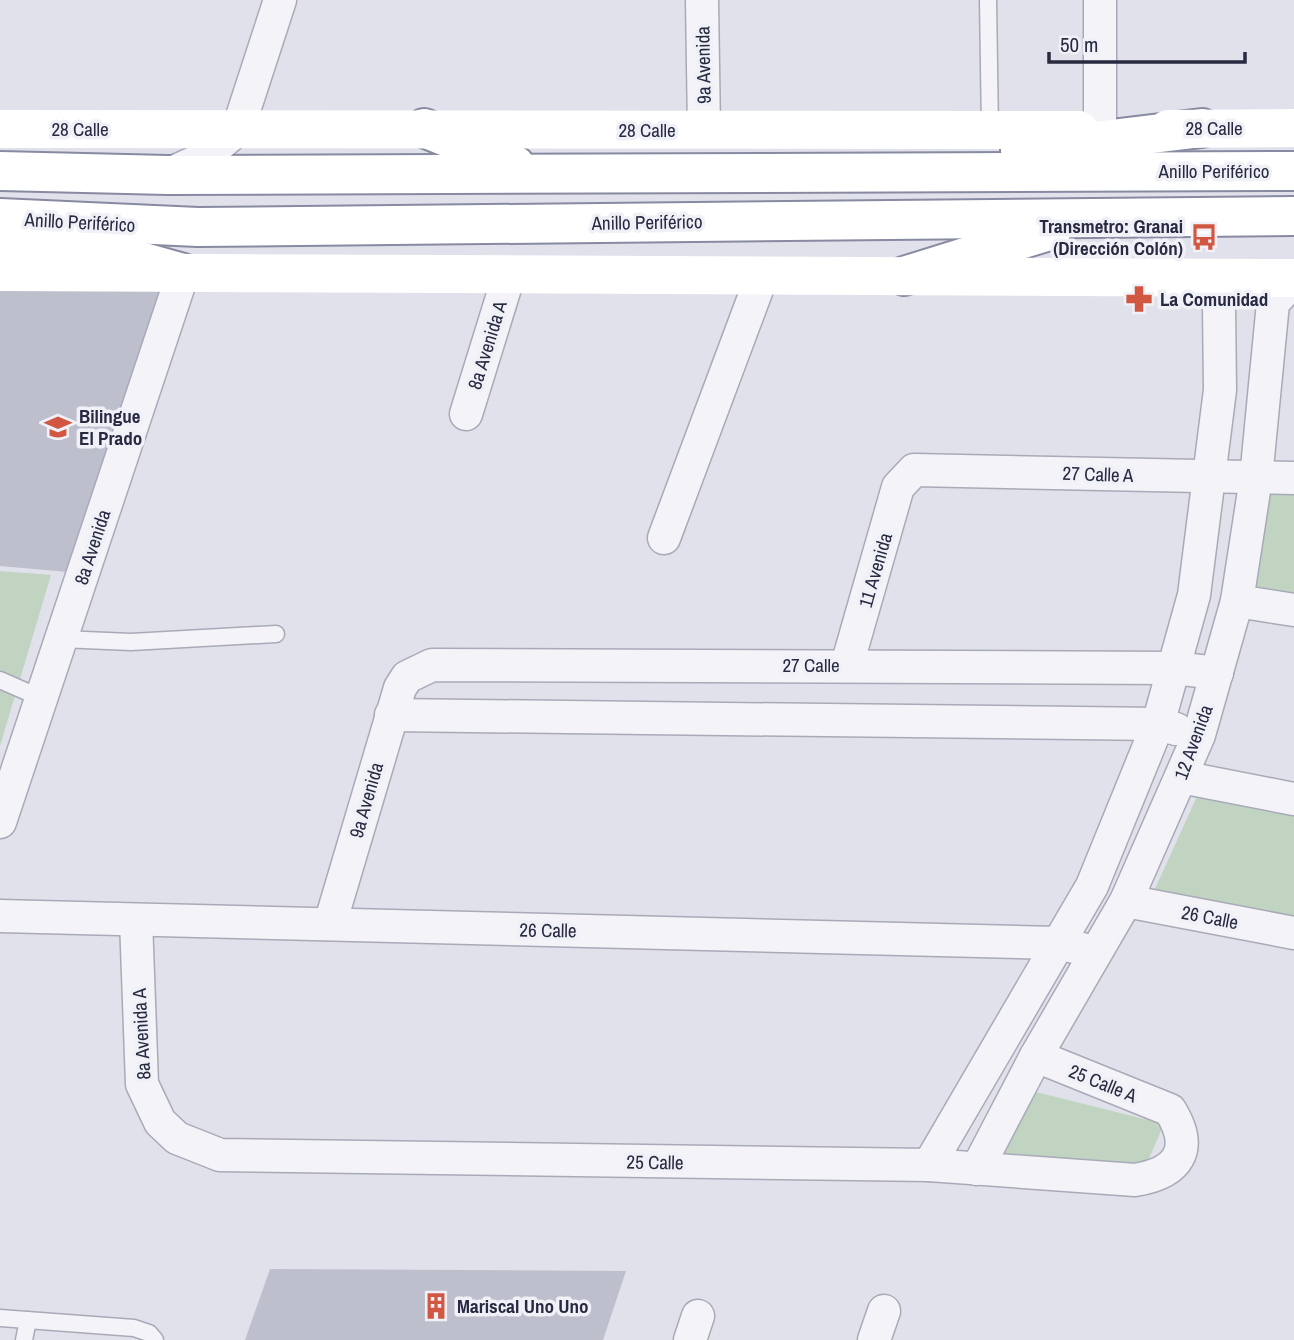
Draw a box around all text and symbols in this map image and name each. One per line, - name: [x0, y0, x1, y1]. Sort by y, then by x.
- scale bar: [1049, 21, 1245, 65]
- street label: 9a Avenida: [689, 26, 717, 104]
- text: 50 m: [1060, 30, 1098, 59]
- street label: 28 Calle: [1185, 115, 1243, 141]
- street label: 28 Calle: [51, 116, 109, 142]
- street label: 28 Calle: [618, 117, 676, 143]
- street label: Anillo Periférico: [1158, 158, 1269, 184]
- street label: Anillo Periférico: [23, 206, 136, 238]
- street label: Anillo Periférico: [590, 208, 703, 236]
- place label: Transmetro: Granai (Dirección Colón): [1039, 213, 1183, 261]
- bus stop icon: Transmetro: Granai (Dirección Colón): [1189, 222, 1219, 252]
- pharmacy icon: La Comunidad: [1124, 284, 1154, 314]
- place label: La Comunidad: [1160, 286, 1268, 312]
- street label: 8a Avenida A: [461, 297, 513, 393]
- place label: Bilingue El Prado: [79, 403, 142, 451]
- school or university icon: Bilingue El Prado: [43, 412, 73, 442]
- street label: 27 Calle A: [1062, 460, 1135, 488]
- street label: 8a Avenida: [68, 506, 116, 588]
- street label: 11 Avenida: [852, 529, 898, 610]
- street label: 27 Calle: [782, 652, 840, 678]
- street label: 12 Avenida: [1167, 701, 1219, 783]
- street label: 9a Avenida: [343, 759, 389, 841]
- street label: 26 Calle: [1179, 899, 1241, 935]
- street label: 26 Calle: [519, 917, 577, 943]
- street label: 8a Avenida A: [126, 987, 156, 1080]
- street label: 25 Calle A: [1065, 1058, 1141, 1109]
- street label: 25 Calle: [626, 1149, 684, 1175]
- building icon: Mariscal Uno Uno: [421, 1291, 451, 1321]
- place label: Mariscal Uno Uno: [457, 1293, 589, 1319]

